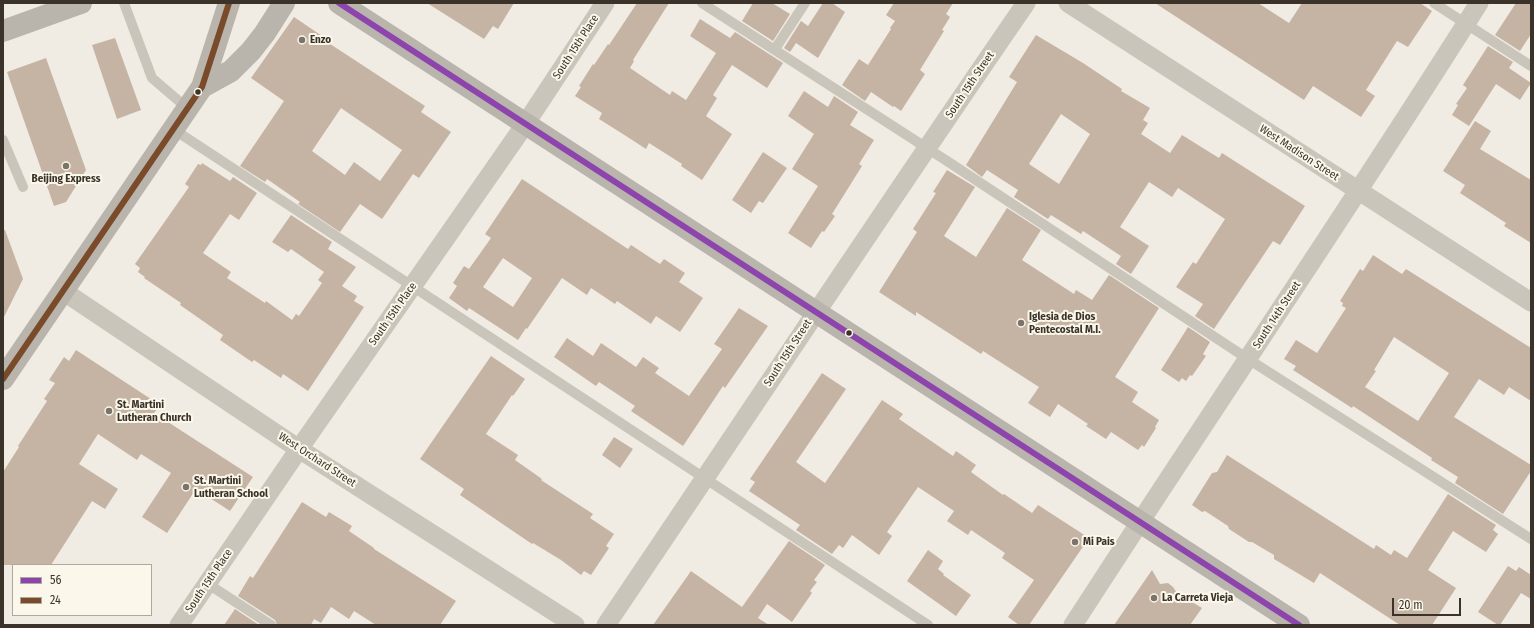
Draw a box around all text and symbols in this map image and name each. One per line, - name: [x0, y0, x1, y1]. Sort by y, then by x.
- street label: South 15th Place: [550, 12, 602, 82]
- place label: Enzo: [310, 33, 331, 47]
- marker: Enzo: [297, 35, 307, 45]
- street label: South 15th Street: [943, 49, 997, 121]
- unlabelled marker: [193, 87, 203, 97]
- street label: West Madison Street: [1257, 122, 1341, 184]
- marker: Beijing Express: [61, 161, 71, 171]
- place label: Beijing Express: [32, 172, 100, 186]
- street label: South 14th Street: [1250, 279, 1304, 351]
- street label: South 15th Place: [366, 280, 420, 348]
- place label: Iglesia de Dios Pentecostal M.I.: [1029, 310, 1101, 336]
- street label: South 15th Street: [761, 317, 815, 389]
- marker: Iglesia de Dios Pentecostal M.I.: [1016, 318, 1026, 328]
- unlabelled marker: [844, 328, 854, 338]
- place label: St. Martini Lutheran Church: [117, 398, 192, 424]
- marker: St. Martini Lutheran Church: [104, 406, 114, 416]
- street label: West Orchard Street: [276, 430, 358, 490]
- place label: St. Martini Lutheran School: [194, 474, 268, 500]
- marker: St. Martini Lutheran School: [181, 482, 191, 492]
- place label: Mi Pais: [1083, 535, 1115, 549]
- marker: Mi Pais: [1070, 537, 1080, 547]
- street label: South 15th Place: [183, 547, 235, 615]
- legend: [12, 564, 152, 616]
- text: 56: [50, 573, 61, 587]
- scale bar: [1394, 590, 1463, 616]
- place label: La Carreta Vieja: [1162, 591, 1233, 605]
- text: 24: [50, 593, 61, 607]
- marker: La Carreta Vieja: [1149, 593, 1159, 603]
- text: 20 m: [1399, 598, 1423, 612]

